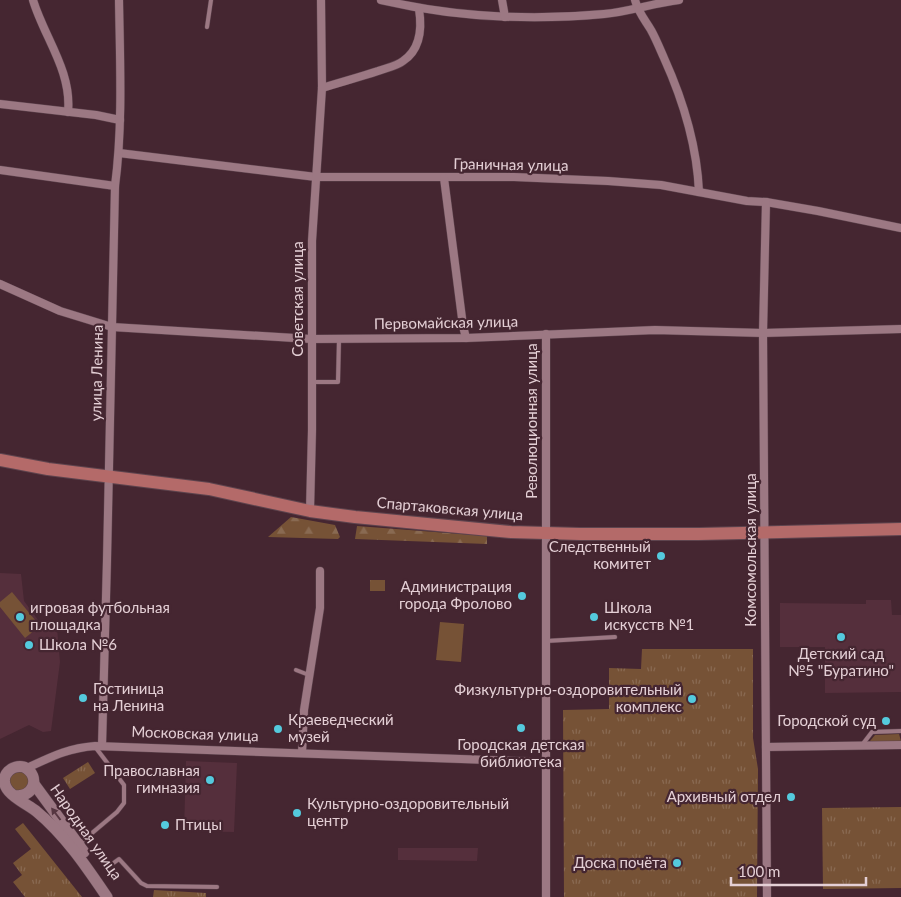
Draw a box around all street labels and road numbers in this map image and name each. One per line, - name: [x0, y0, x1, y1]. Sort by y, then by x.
- street label: Граничная улица: [453, 154, 569, 174]
- street label: Советская улица: [288, 241, 306, 357]
- street label: Первомайская улица: [374, 312, 518, 332]
- street label: улица Ленина: [86, 325, 106, 421]
- street label: Революционная улица: [522, 343, 540, 499]
- street label: Комсомольская улица: [741, 473, 759, 627]
- street label: Спартаковская улица: [376, 493, 524, 523]
- street label: Московская улица: [131, 722, 259, 744]
- street label: Народная улица: [47, 780, 127, 883]

